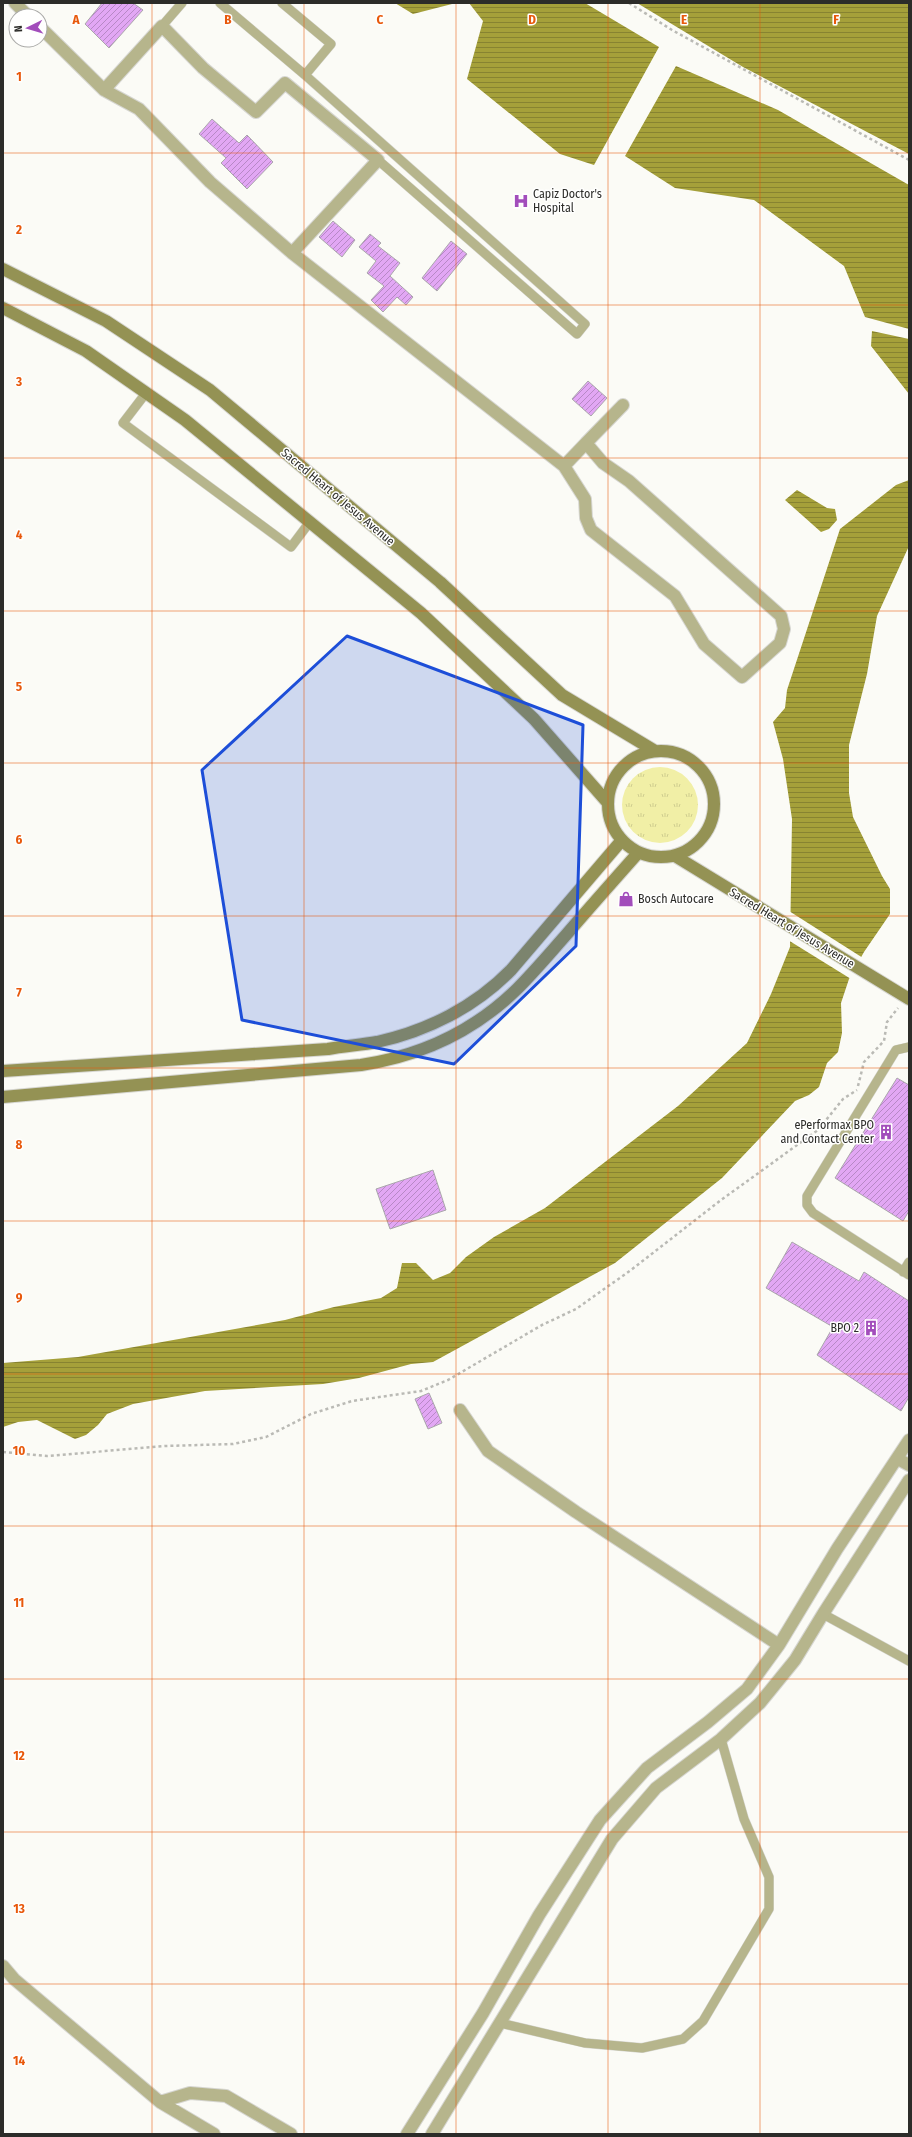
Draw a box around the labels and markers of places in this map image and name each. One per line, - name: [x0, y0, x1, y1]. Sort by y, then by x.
- place label: Capiz Doctor's Hospital: [533, 187, 602, 215]
- hospital icon: Capiz Doctor's Hospital: [512, 192, 530, 210]
- shop icon: Bosch Autocare: [617, 890, 635, 908]
- place label: Bosch Autocare: [638, 892, 714, 906]
- place label: ePerformax BPO and Contact Center: [780, 1118, 875, 1146]
- building icon: ePerformax BPO and Contact Center: [877, 1123, 895, 1141]
- building icon: BPO 2: [862, 1319, 880, 1337]
- place label: BPO 2: [831, 1321, 859, 1335]

